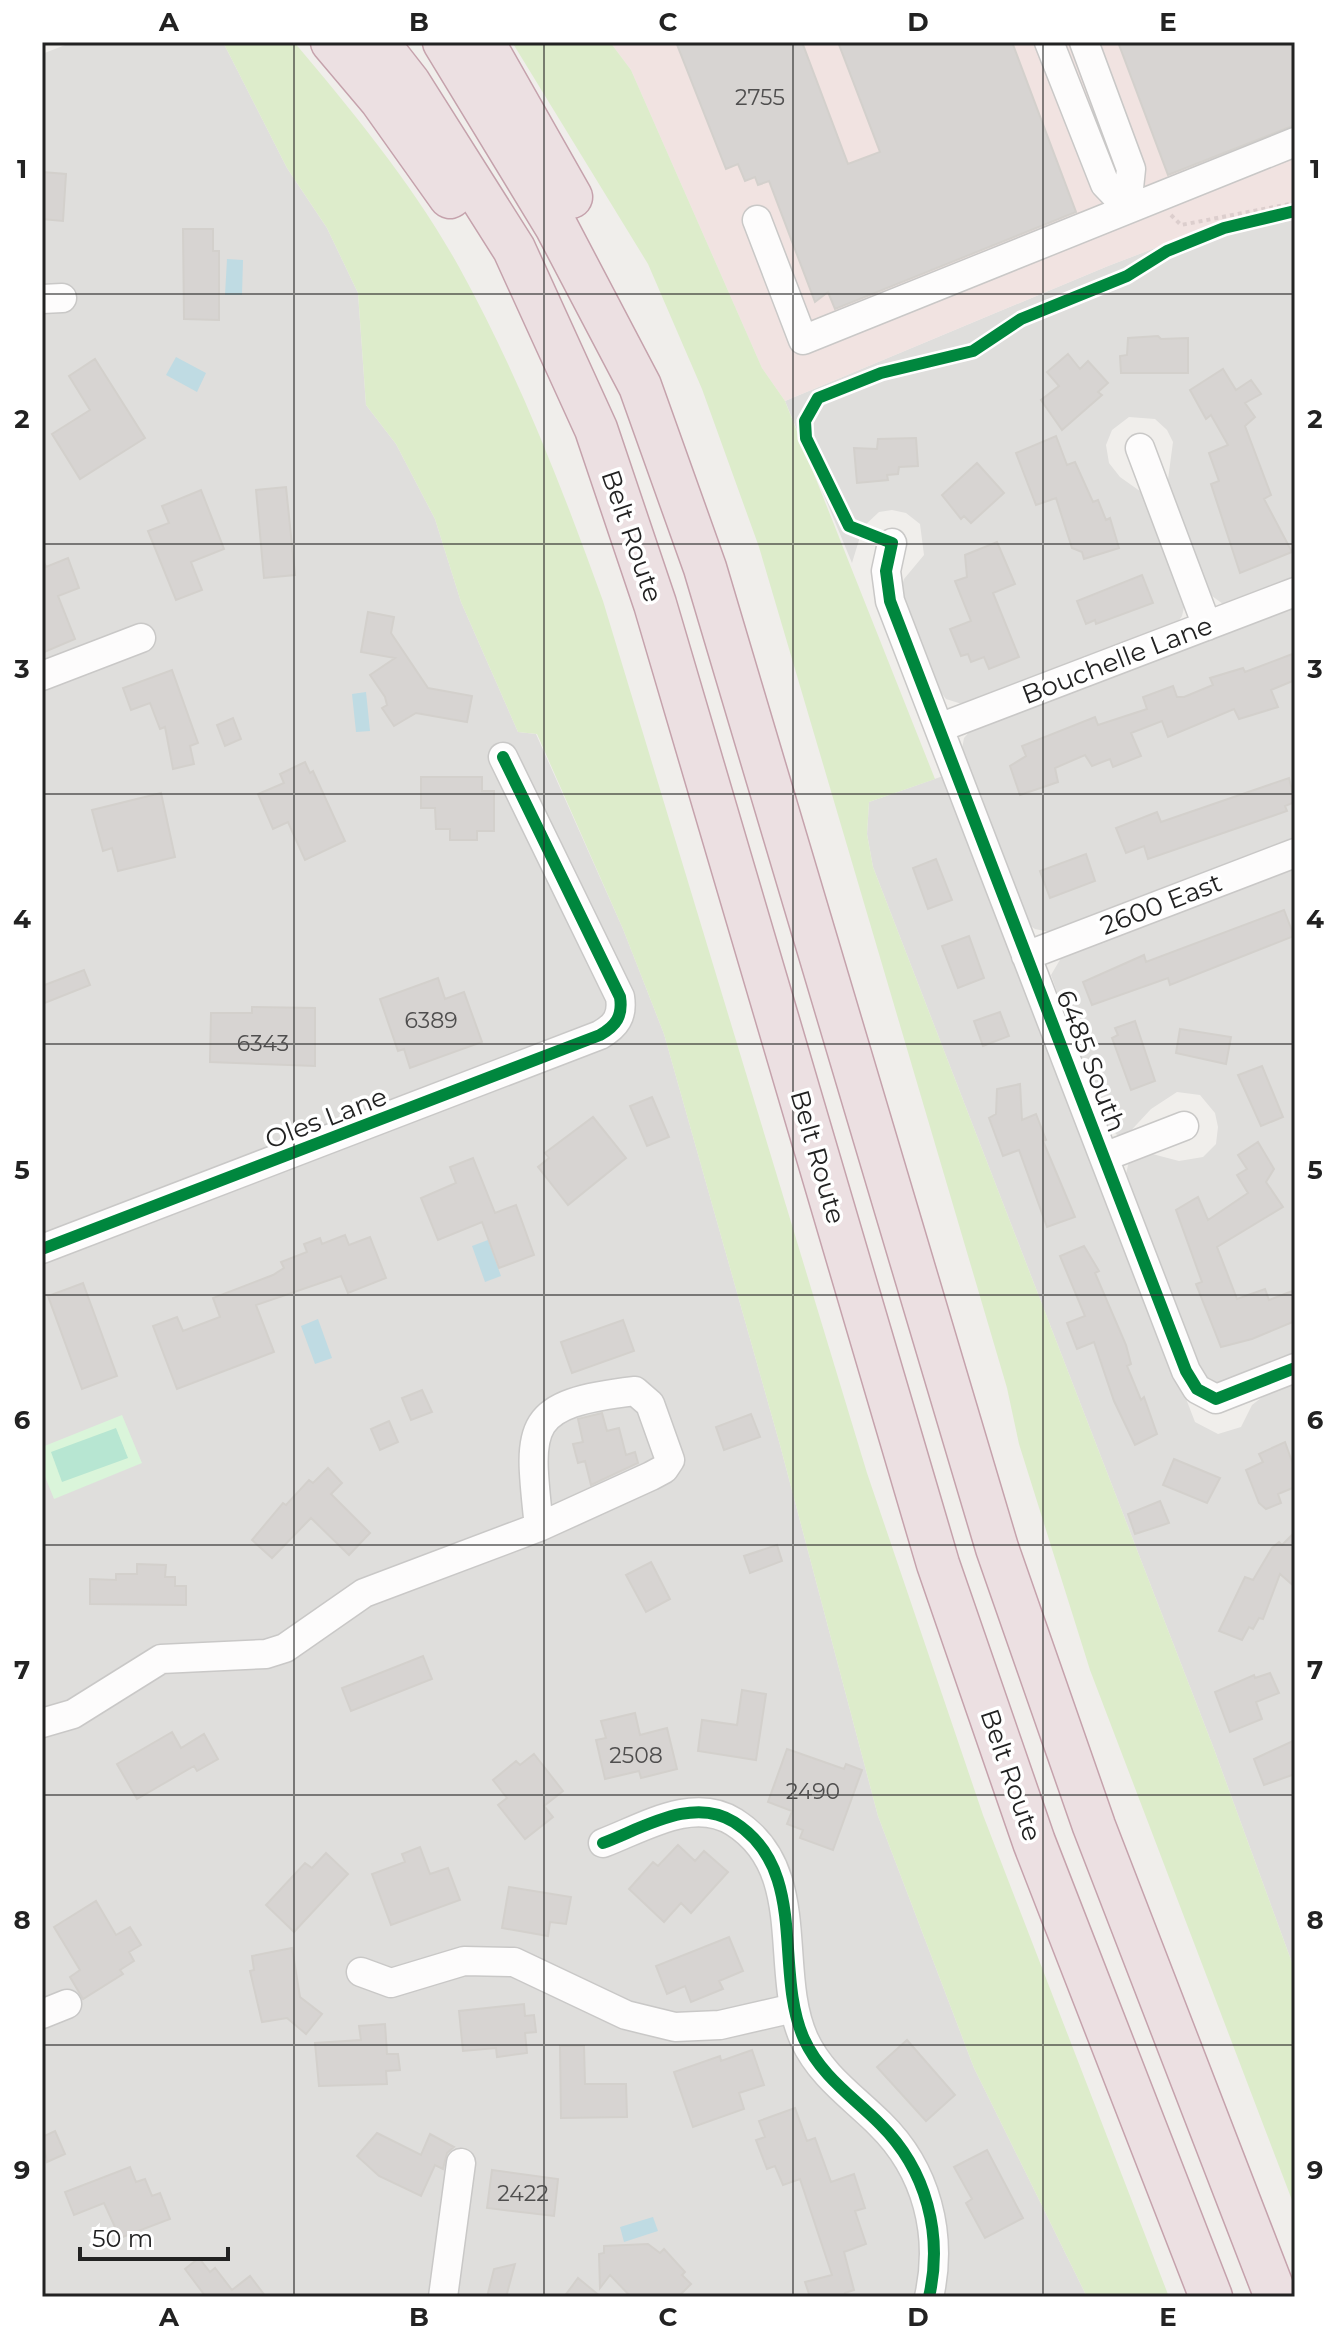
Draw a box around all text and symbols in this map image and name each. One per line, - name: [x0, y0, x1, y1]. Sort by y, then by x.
- text: A: [158, 6, 180, 38]
- text: B: [409, 6, 429, 38]
- text: C: [659, 6, 678, 38]
- text: D: [907, 6, 929, 38]
- text: E: [1159, 6, 1177, 38]
- house number: 2755: [735, 84, 785, 111]
- text: 1: [17, 153, 27, 185]
- text: 1: [1310, 153, 1320, 185]
- text: 2: [14, 403, 30, 435]
- text: 2: [1307, 403, 1323, 435]
- street label: Belt Route: [594, 466, 670, 606]
- street label: Bouchelle Lane: [1017, 609, 1217, 711]
- text: 3: [13, 653, 30, 685]
- text: 3: [1306, 653, 1323, 685]
- street label: 2600 East: [1096, 866, 1226, 942]
- text: 4: [13, 903, 31, 935]
- text: 4: [1306, 903, 1324, 935]
- street label: 6485 South: [1049, 986, 1133, 1136]
- house number: 6389: [404, 1007, 458, 1034]
- house number: 6343: [237, 1030, 289, 1057]
- street label: Oles Lane: [261, 1080, 391, 1156]
- street label: Belt Route: [784, 1086, 852, 1228]
- text: 5: [14, 1154, 30, 1186]
- text: 5: [1307, 1154, 1323, 1186]
- text: 6: [14, 1404, 31, 1436]
- text: 6: [1307, 1404, 1324, 1436]
- text: 7: [14, 1654, 30, 1686]
- text: 7: [1307, 1654, 1323, 1686]
- street label: Belt Route: [973, 1705, 1049, 1845]
- house number: 2508: [609, 1742, 663, 1769]
- house number: 2490: [786, 1778, 840, 1805]
- text: 8: [13, 1904, 31, 1936]
- text: 8: [1306, 1904, 1324, 1936]
- text: 9: [14, 2154, 30, 2186]
- text: 9: [1307, 2154, 1323, 2186]
- house number: 2422: [497, 2180, 549, 2207]
- scale bar: [80, 2211, 228, 2261]
- text: 50 m: [92, 2224, 153, 2253]
- text: A: [158, 2301, 180, 2333]
- text: B: [409, 2301, 429, 2333]
- text: C: [659, 2301, 678, 2333]
- text: D: [907, 2301, 929, 2333]
- text: E: [1159, 2301, 1177, 2333]

